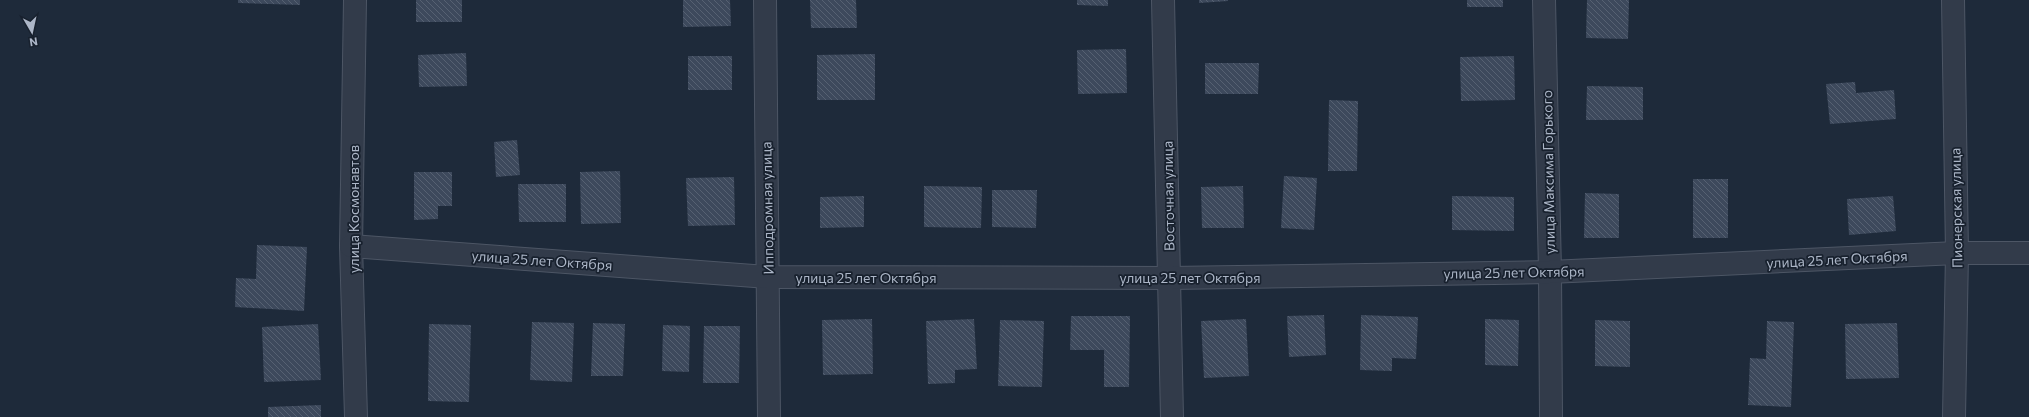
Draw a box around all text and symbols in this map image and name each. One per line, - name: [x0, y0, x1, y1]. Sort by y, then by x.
- north arrow: [12, 12, 52, 52]
- text: N: [29, 35, 39, 49]
- street label: улица Максима Горького: [1538, 90, 1558, 254]
- street label: Ипподромная улица: [757, 141, 777, 275]
- street label: Восточная улица: [1159, 141, 1177, 251]
- street label: улица Космонавтов: [345, 145, 362, 273]
- street label: Пионерская улица: [1946, 148, 1966, 268]
- street label: улица 25 лет Октября: [471, 247, 613, 273]
- street label: улица 25 лет Октября: [1766, 247, 1908, 271]
- street label: улица 25 лет Октября: [1443, 262, 1585, 282]
- street label: улица 25 лет Октября: [795, 269, 937, 286]
- street label: улица 25 лет Октября: [1119, 269, 1261, 286]

